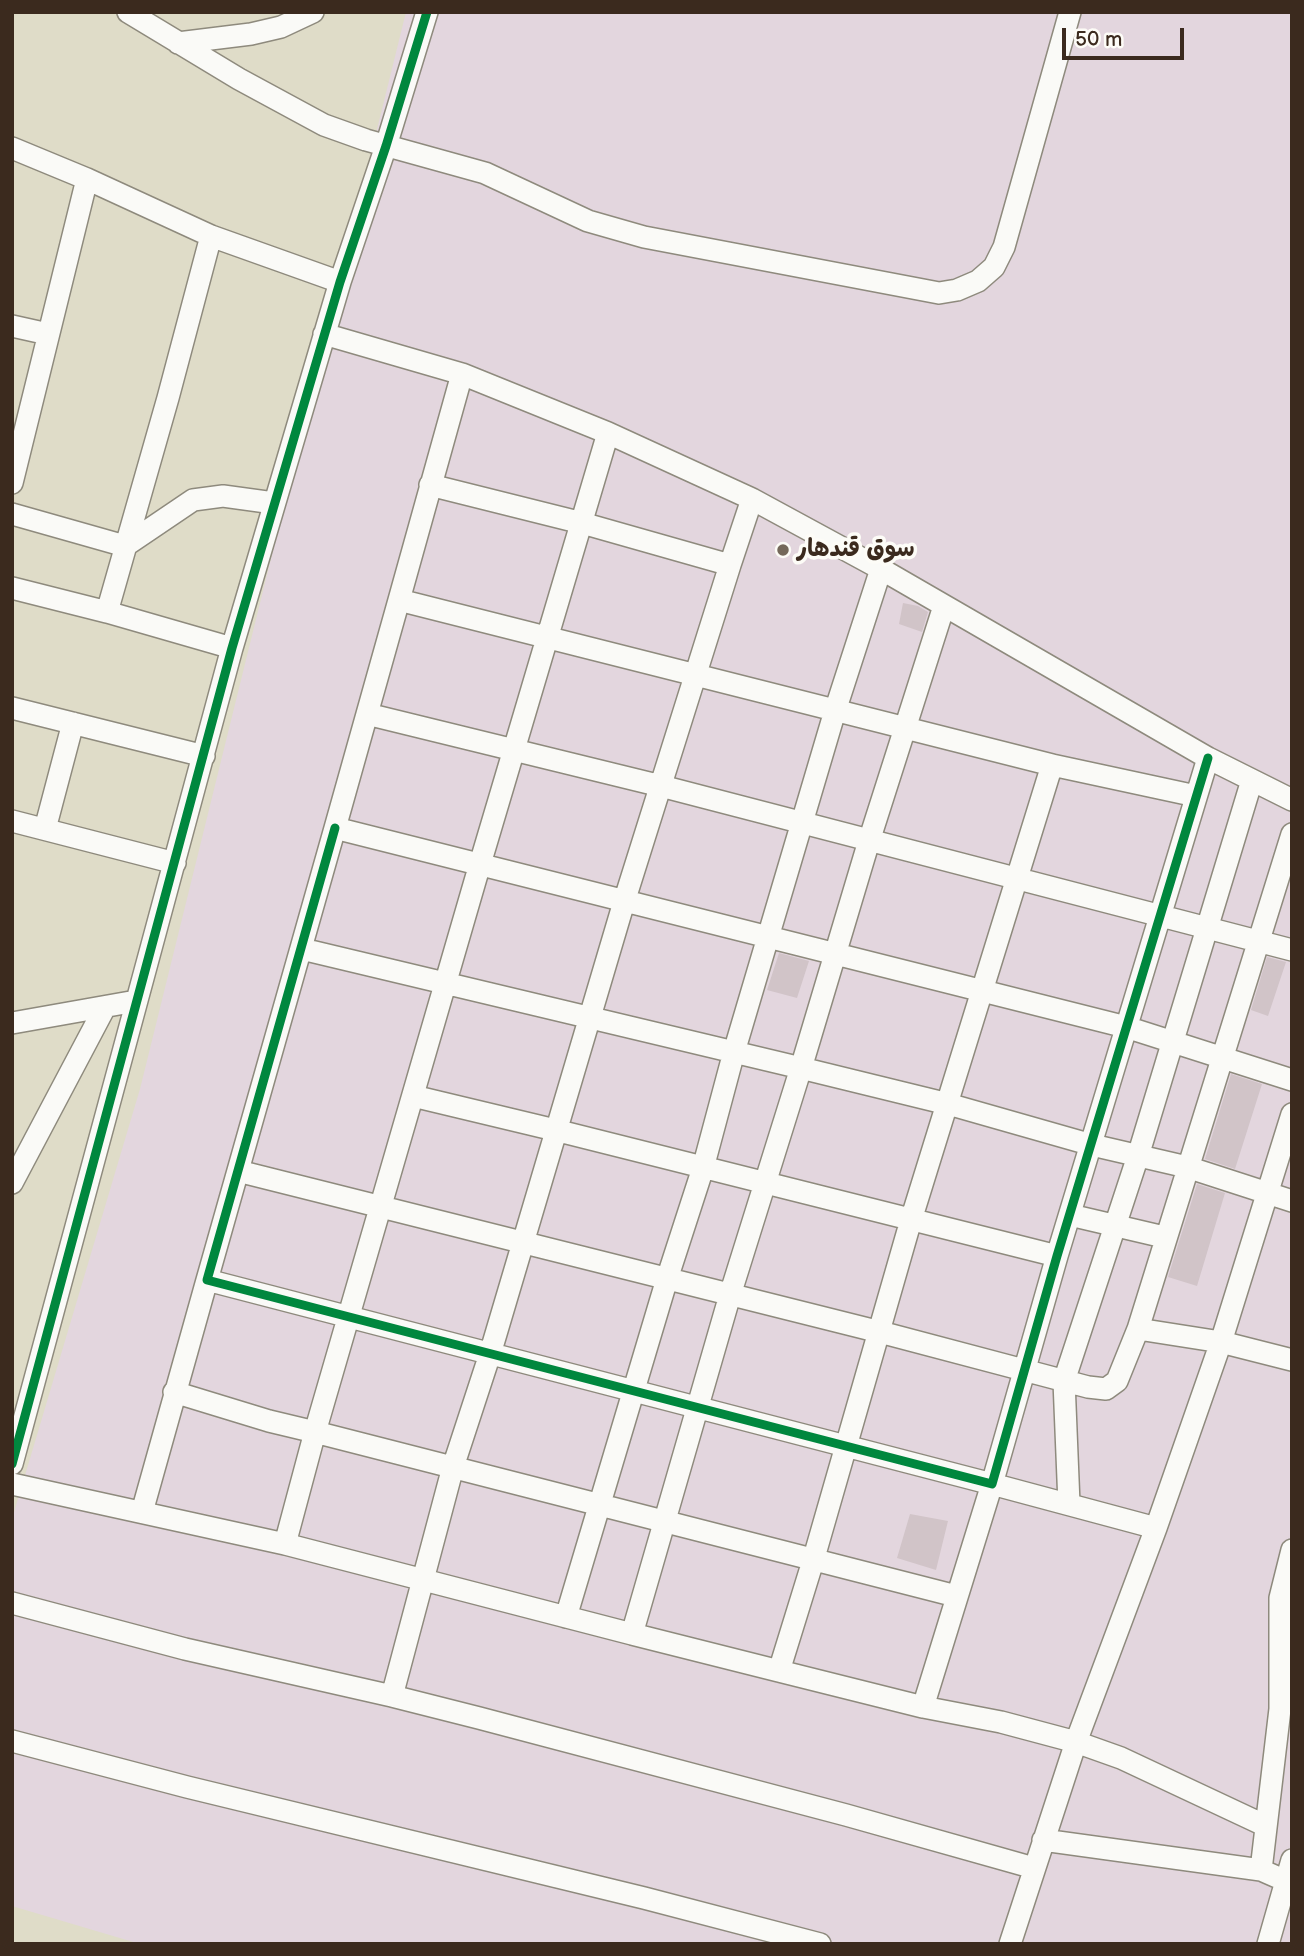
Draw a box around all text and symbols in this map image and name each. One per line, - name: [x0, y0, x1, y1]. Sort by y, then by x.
- scale bar: [1066, 14, 1188, 58]
- text: 50 m: [1075, 27, 1122, 52]
- place label: سوق قندهار: [797, 536, 915, 564]
- marker: سوق قندهار: [775, 542, 791, 558]

